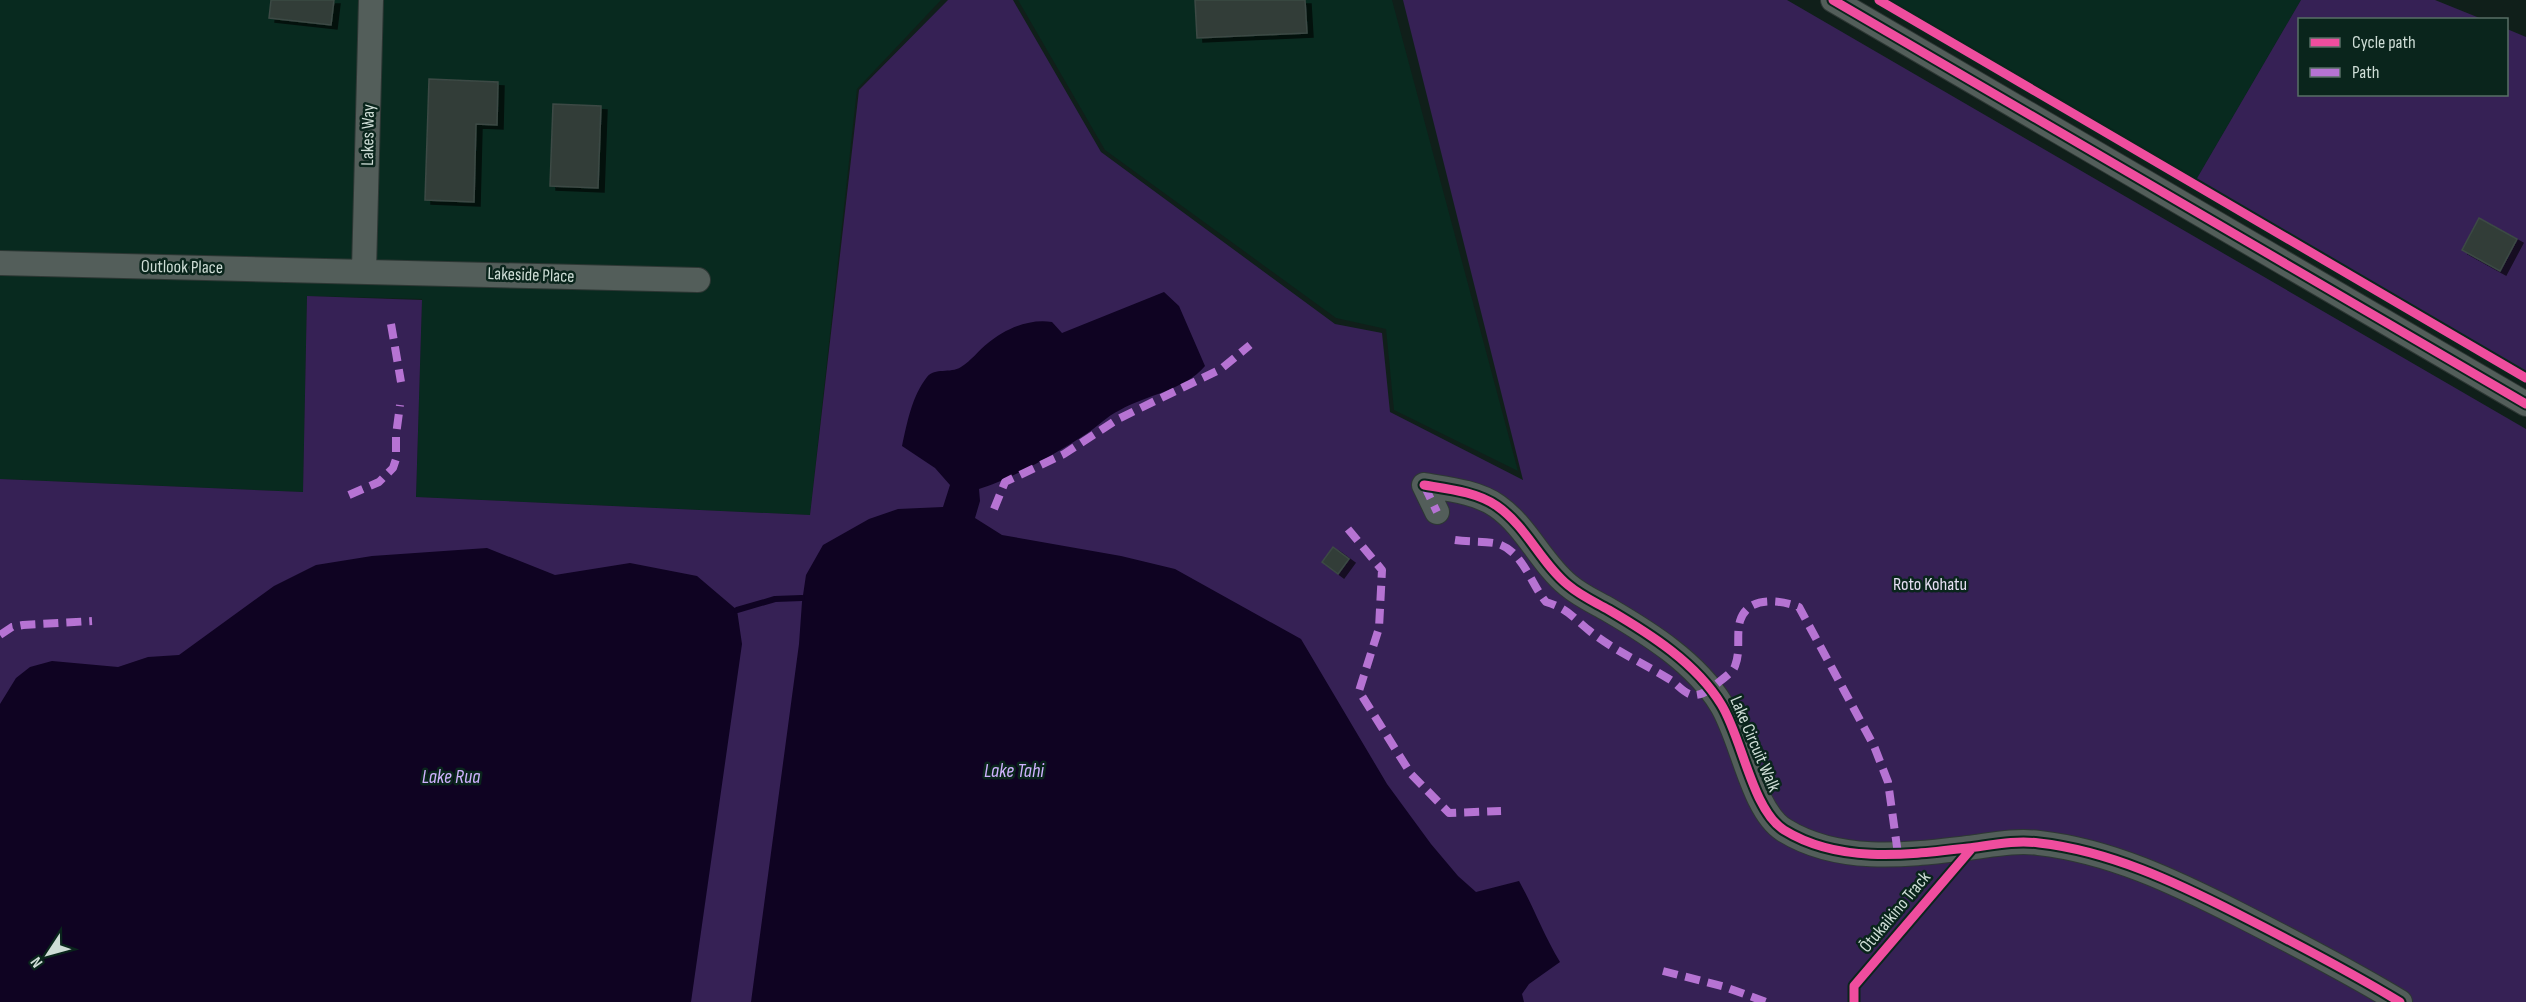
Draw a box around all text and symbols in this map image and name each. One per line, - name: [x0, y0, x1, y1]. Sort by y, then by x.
- legend: [2298, 18, 2508, 96]
- text: Cycle path: [2352, 32, 2416, 53]
- text: Path: [2352, 62, 2380, 83]
- street label: Lakes Way: [357, 104, 379, 166]
- street label: Outlook Place: [141, 256, 223, 278]
- street label: Lakeside Place: [487, 263, 575, 287]
- park label: Roto Kohatu: [1893, 574, 1967, 595]
- street label: Lake Circuit Walk: [1725, 693, 1785, 795]
- water label: Lake Tahi: [984, 759, 1045, 783]
- water label: Lake Rua: [422, 765, 480, 789]
- street label: Ōtukaikino Track: [1855, 867, 1935, 957]
- north arrow: [18, 924, 78, 984]
- text: N: [27, 953, 47, 971]

